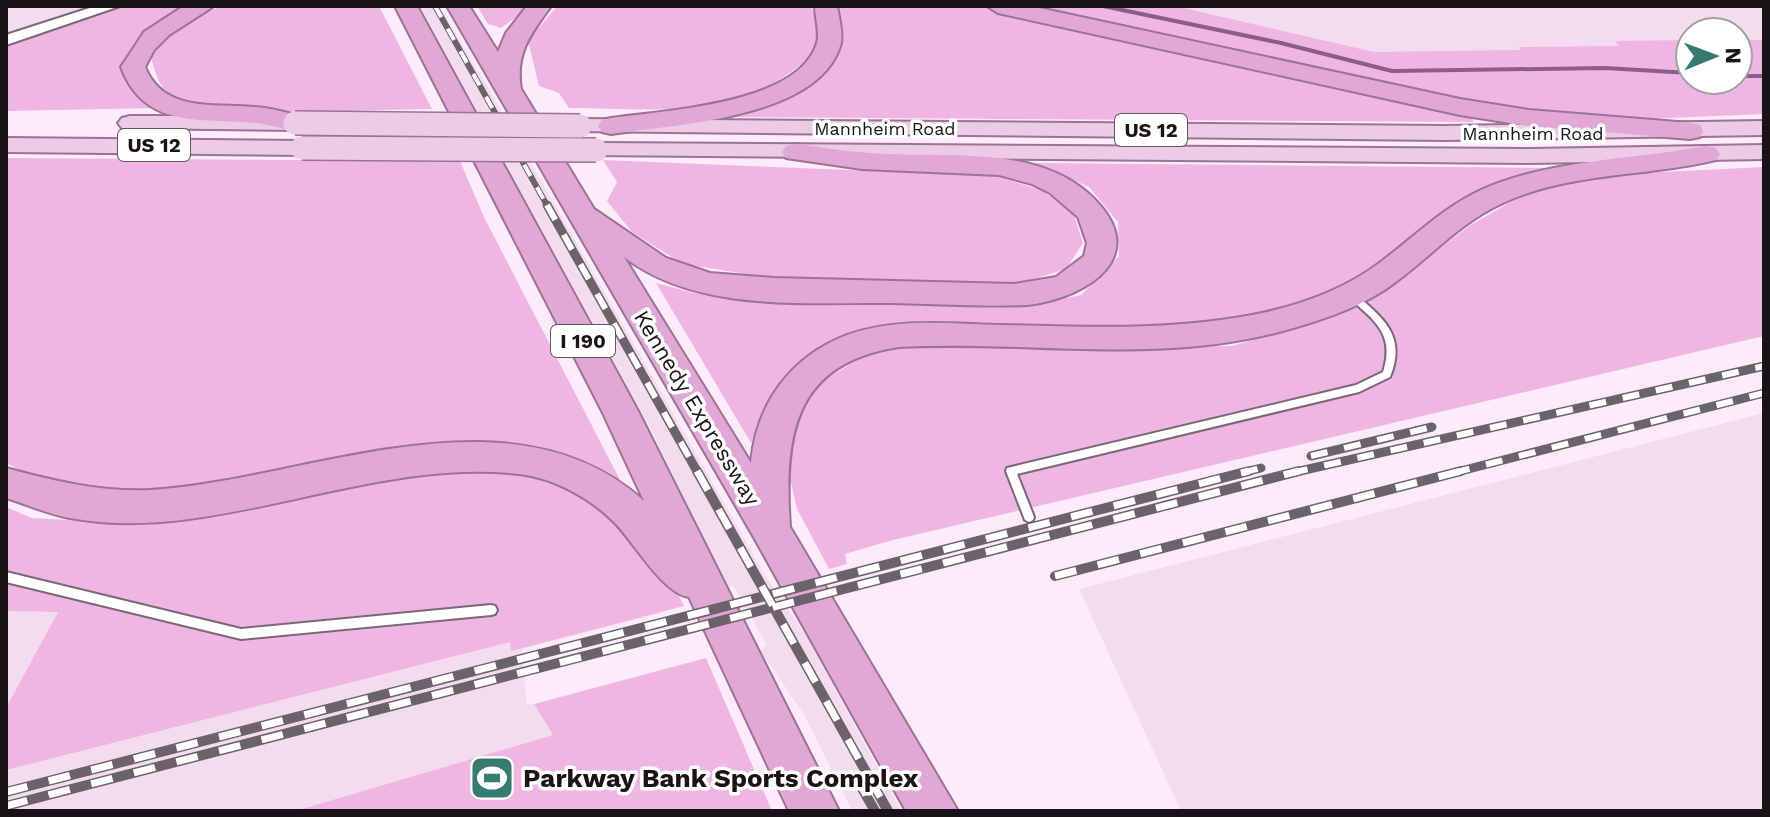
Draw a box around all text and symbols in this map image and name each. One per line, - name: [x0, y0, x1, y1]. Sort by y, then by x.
- north arrow: [1674, 16, 1754, 96]
- text: N: [1721, 47, 1746, 64]
- road number: US 12: [1115, 114, 1187, 146]
- street label: Mannheim Road: [814, 118, 956, 139]
- street label: Mannheim Road: [1462, 123, 1604, 144]
- road number: US 12: [118, 129, 190, 161]
- street label: Kennedy Expressway: [629, 306, 765, 511]
- road number: I 190: [551, 325, 615, 357]
- sports icon: Parkway Bank Sports Complex: [468, 754, 516, 802]
- place label: Parkway Bank Sports Complex: [523, 763, 919, 793]

